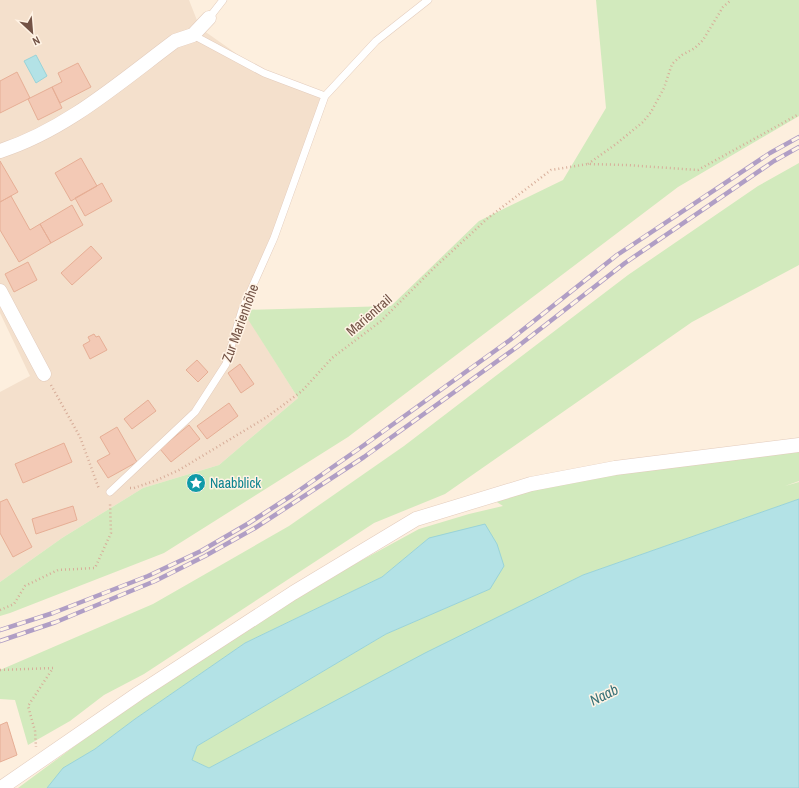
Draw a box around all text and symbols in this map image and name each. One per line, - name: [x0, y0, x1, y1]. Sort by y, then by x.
- north arrow: [12, 12, 52, 52]
- text: N: [30, 33, 42, 49]
- street label: Zur Marienhöhe: [218, 282, 262, 364]
- street label: Marientrail: [342, 290, 396, 340]
- place icon: Naabblick: [185, 472, 207, 494]
- place label: Naabblick: [210, 474, 261, 492]
- water label: Naab: [586, 679, 622, 710]

